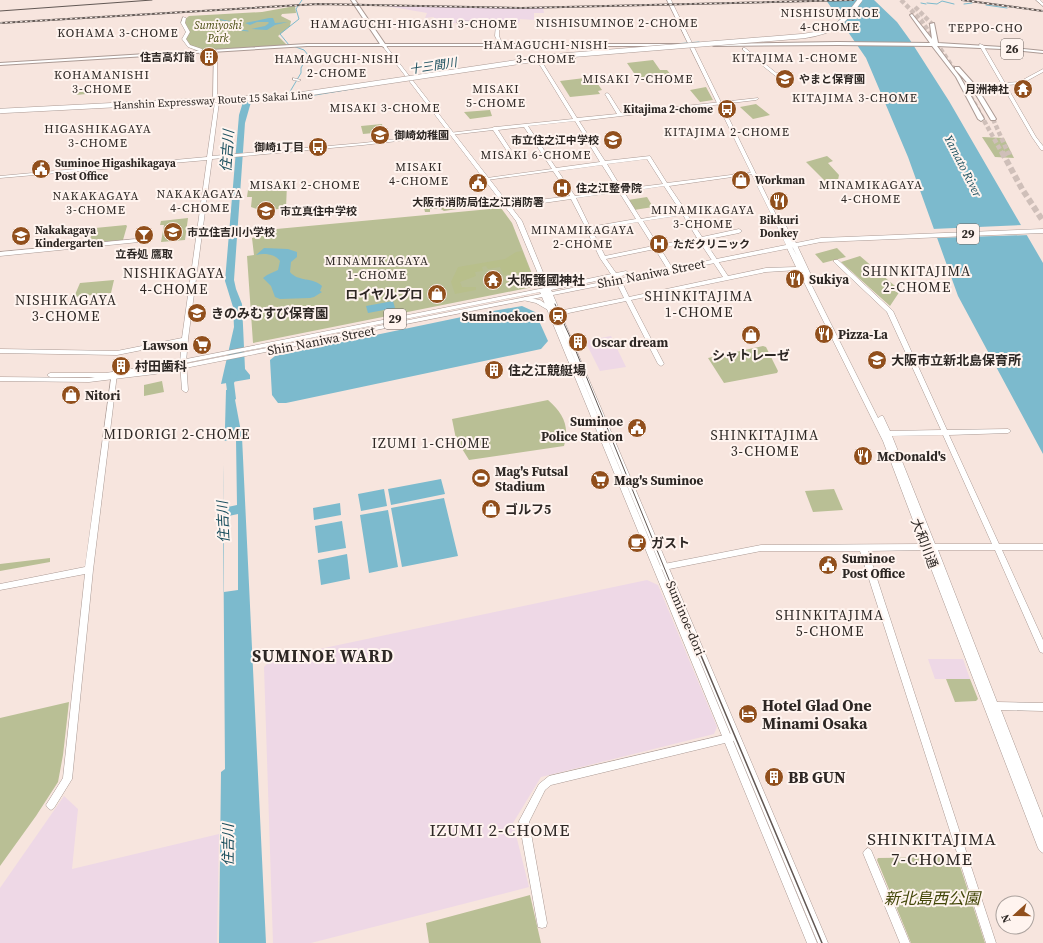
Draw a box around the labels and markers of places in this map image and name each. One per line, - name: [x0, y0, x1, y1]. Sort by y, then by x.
- building icon: 住吉高灯籠: [198, 46, 220, 68]
- place label: 住吉高灯籠: [140, 50, 195, 65]
- school or university icon: やまと保育園: [774, 68, 796, 90]
- place label: やまと保育園: [799, 72, 865, 87]
- temple icon: 月洲神社: [1012, 78, 1034, 100]
- place label: 月洲神社: [965, 82, 1009, 97]
- bus stop icon: Kitajima 2-chome: [716, 98, 738, 120]
- place label: Kitajima 2-chome: [623, 102, 713, 117]
- school or university icon: 御崎幼稚園: [369, 124, 391, 146]
- place label: 御崎幼稚園: [394, 128, 449, 143]
- school or university icon: 市立住之江中学校: [602, 129, 624, 151]
- place label: 市立住之江中学校: [511, 133, 599, 148]
- bus stop icon: 御崎1丁目: [307, 136, 329, 158]
- place label: 御崎1丁目: [254, 140, 304, 155]
- place label: Suminoe Higashikagaya Post Office: [55, 156, 176, 184]
- public building icon: Suminoe Higashikagaya Post Office: [30, 158, 52, 180]
- shop icon: Workman: [730, 169, 752, 191]
- public building icon: 大阪市消防局住之江消防署: [467, 172, 489, 194]
- place label: Workman: [755, 173, 805, 188]
- hospital icon: 住之江整骨院: [551, 177, 573, 199]
- place label: 住之江整骨院: [576, 181, 642, 196]
- restaurant icon: Bikkuri Donkey: [768, 190, 790, 212]
- place label: 大阪市消防局住之江消防署: [412, 195, 544, 210]
- school or university icon: 市立真住中学校: [255, 200, 277, 222]
- place label: 市立真住中学校: [280, 204, 357, 219]
- place label: Bikkuri Donkey: [760, 213, 799, 241]
- school or university icon: 市立住吉川小学校: [162, 221, 184, 243]
- place label: Nakakagaya Kindergarten: [35, 223, 104, 251]
- bar icon: 立呑処 鷹取: [133, 224, 155, 246]
- school or university icon: Nakakagaya Kindergarten: [10, 225, 32, 247]
- place label: 市立住吉川小学校: [187, 225, 275, 240]
- hospital icon: ただクリニック: [648, 233, 670, 255]
- place label: ただクリニック: [673, 237, 750, 252]
- place label: 立呑処 鷹取: [115, 247, 173, 262]
- restaurant icon: Sukiya: [784, 268, 806, 290]
- temple icon: 大阪護國神社: [482, 269, 504, 291]
- place label: Sukiya: [809, 271, 849, 288]
- place label: 大阪護國神社: [507, 272, 585, 289]
- shop icon: ロイヤルプロ: [426, 283, 448, 305]
- place label: ロイヤルプロ: [345, 286, 423, 303]
- school or university icon: きのみむすび保育園: [186, 302, 208, 324]
- place label: きのみむすび保育園: [211, 305, 328, 322]
- station icon: Suminoekoen: [547, 305, 569, 327]
- place label: Suminoekoen: [462, 308, 544, 325]
- restaurant icon: Pizza-La: [813, 323, 835, 345]
- shop icon: シャトレーゼ: [740, 324, 762, 346]
- place label: Pizza-La: [838, 326, 888, 343]
- building icon: Oscar dream: [567, 331, 589, 353]
- supermarket icon: Lawson: [191, 334, 213, 356]
- place label: Oscar dream: [592, 334, 668, 351]
- place label: Lawson: [143, 337, 188, 354]
- place label: シャトレーゼ: [712, 347, 790, 364]
- school or university icon: 大阪市立新北島保育所: [866, 349, 888, 371]
- place label: 大阪市立新北島保育所: [891, 352, 1021, 369]
- building icon: 村田歯科: [110, 355, 132, 377]
- place label: 村田歯科: [135, 358, 187, 375]
- building icon: 住之江競艇場: [483, 359, 505, 381]
- place label: 住之江競艇場: [508, 362, 586, 379]
- shop icon: Nitori: [60, 384, 82, 406]
- place label: Nitori: [85, 387, 120, 404]
- place label: Suminoe Police Station: [541, 413, 623, 445]
- public building icon: Suminoe Police Station: [626, 417, 648, 439]
- restaurant icon: McDonald's: [852, 445, 874, 467]
- place label: McDonald's: [877, 448, 946, 465]
- place label: Mag's Futsal Stadium: [495, 463, 568, 495]
- sports icon: Mag's Futsal Stadium: [470, 467, 492, 489]
- supermarket icon: Mag's Suminoe: [589, 469, 611, 491]
- place label: Mag's Suminoe: [614, 472, 704, 489]
- shop icon: ゴルフ5: [480, 498, 502, 520]
- place label: ゴルフ5: [505, 501, 551, 518]
- cafe icon: ガスト: [626, 532, 648, 554]
- place label: ガスト: [651, 535, 690, 552]
- place label: Suminoe Post Office: [842, 550, 905, 582]
- public building icon: Suminoe Post Office: [817, 554, 839, 576]
- place label: Hotel Glad One Minami Osaka: [762, 694, 872, 734]
- hotel icon: Hotel Glad One Minami Osaka: [737, 703, 759, 725]
- building icon: BB GUN: [763, 766, 785, 788]
- place label: BB GUN: [788, 766, 846, 788]

